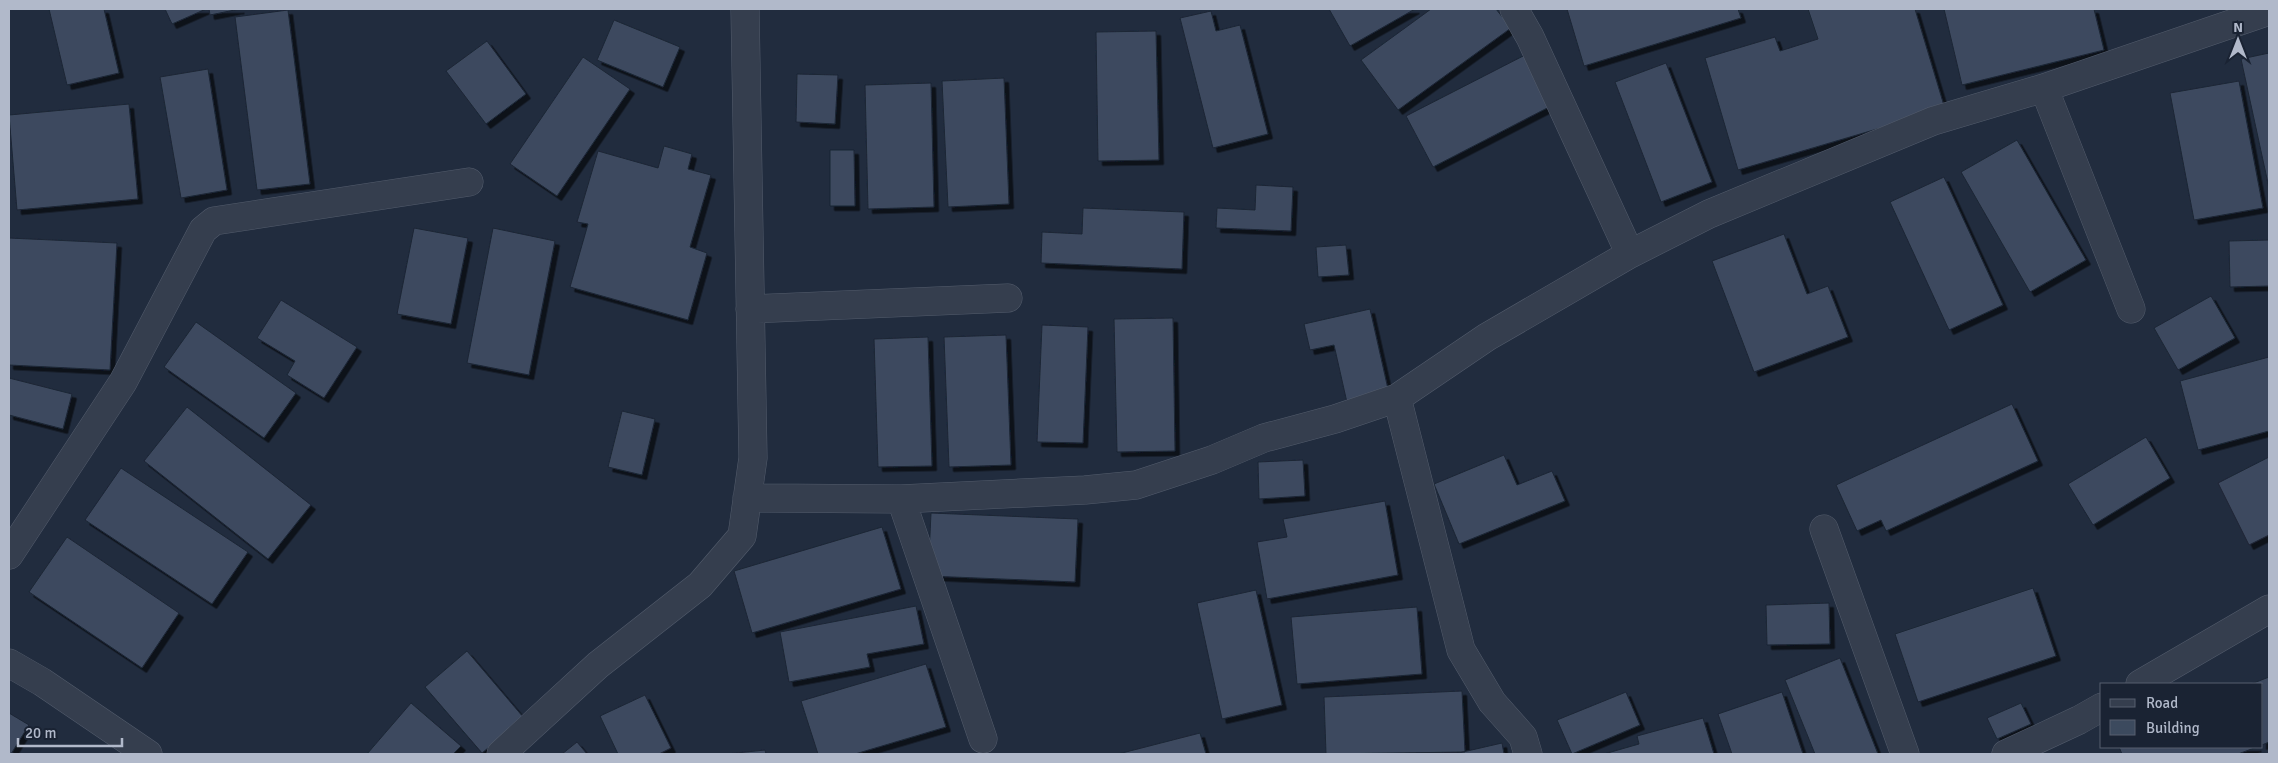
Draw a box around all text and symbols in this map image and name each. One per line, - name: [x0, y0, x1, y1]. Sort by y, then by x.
- north arrow: [2213, 15, 2263, 65]
- text: N: [2233, 19, 2243, 36]
- legend: [2100, 683, 2263, 748]
- text: Road: [2146, 694, 2178, 712]
- scale bar: [18, 716, 121, 748]
- text: Building: [2146, 719, 2200, 737]
- text: 20 m: [25, 724, 56, 742]

